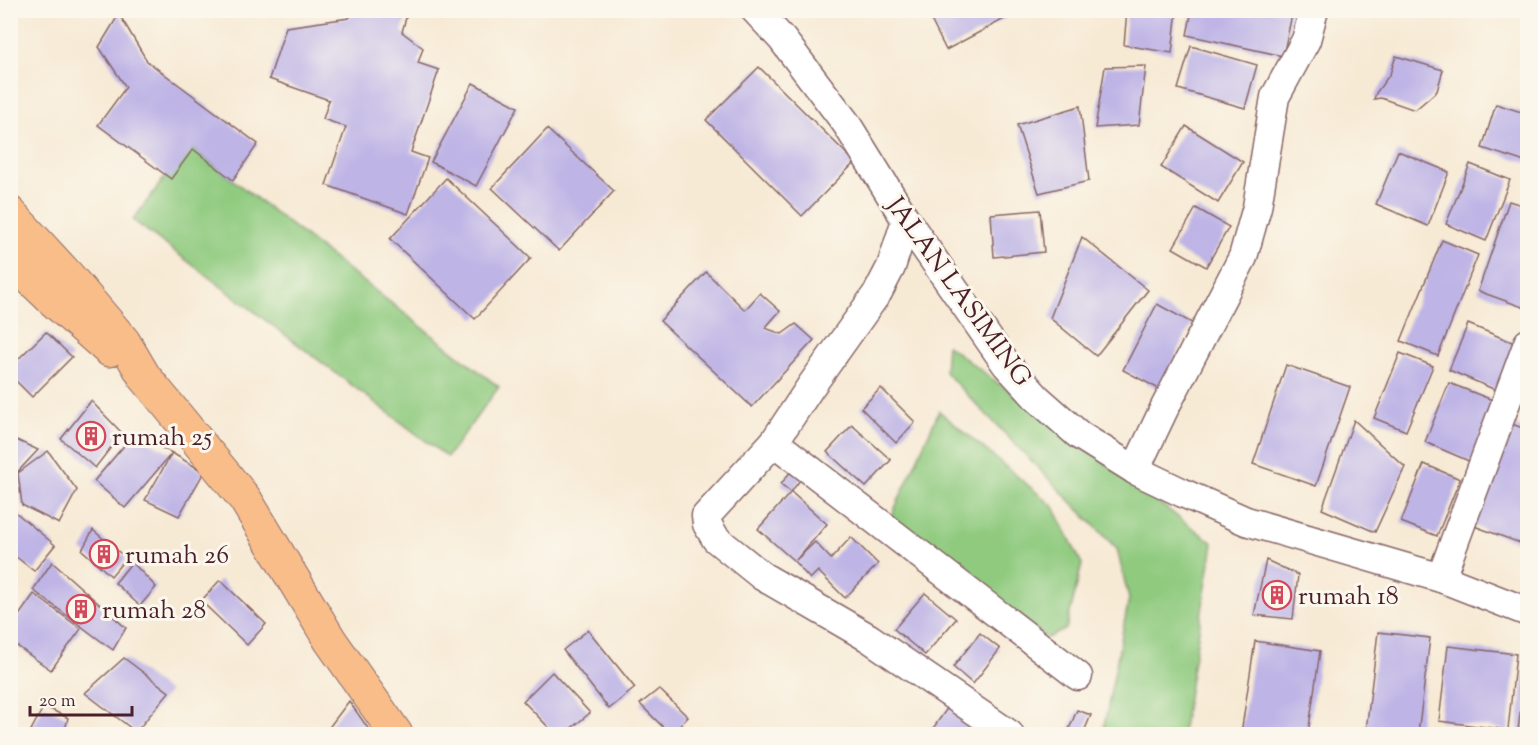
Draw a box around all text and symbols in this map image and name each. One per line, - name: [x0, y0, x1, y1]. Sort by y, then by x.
- street label: JALAN LASIMING: [875, 188, 1040, 395]
- building icon: rumah 25: [75, 420, 107, 452]
- place label: rumah 25: [112, 420, 212, 457]
- building icon: rumah 26: [88, 538, 120, 570]
- place label: rumah 26: [125, 538, 229, 575]
- building icon: rumah 18: [1261, 579, 1293, 611]
- place label: rumah 18: [1298, 579, 1399, 616]
- building icon: rumah 28: [65, 593, 97, 625]
- place label: rumah 28: [102, 593, 206, 630]
- scale bar: [30, 679, 132, 717]
- text: 20 m: [39, 689, 76, 715]

